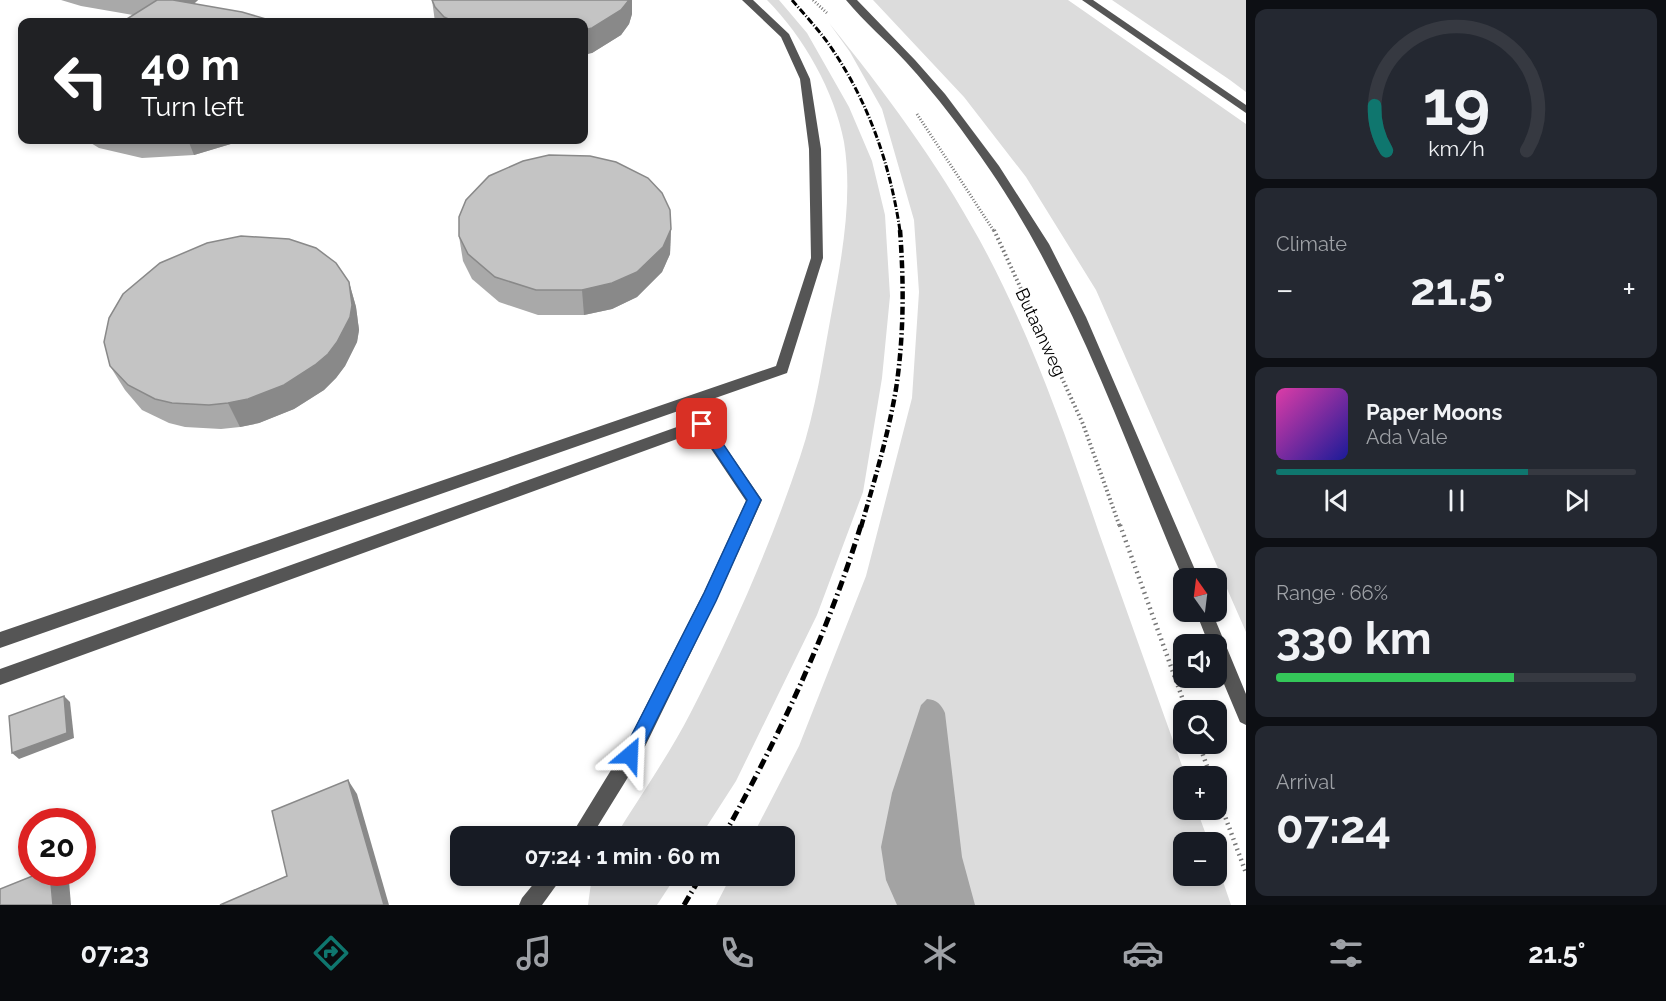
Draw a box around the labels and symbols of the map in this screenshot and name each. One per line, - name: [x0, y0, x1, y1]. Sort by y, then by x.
- street label: Butaanweg: [1011, 285, 1071, 379]
- pin: [676, 398, 727, 449]
- north arrow: [1173, 568, 1227, 622]
- position arrow: [598, 723, 662, 787]
- speed limit sign: 20: [18, 808, 96, 886]

